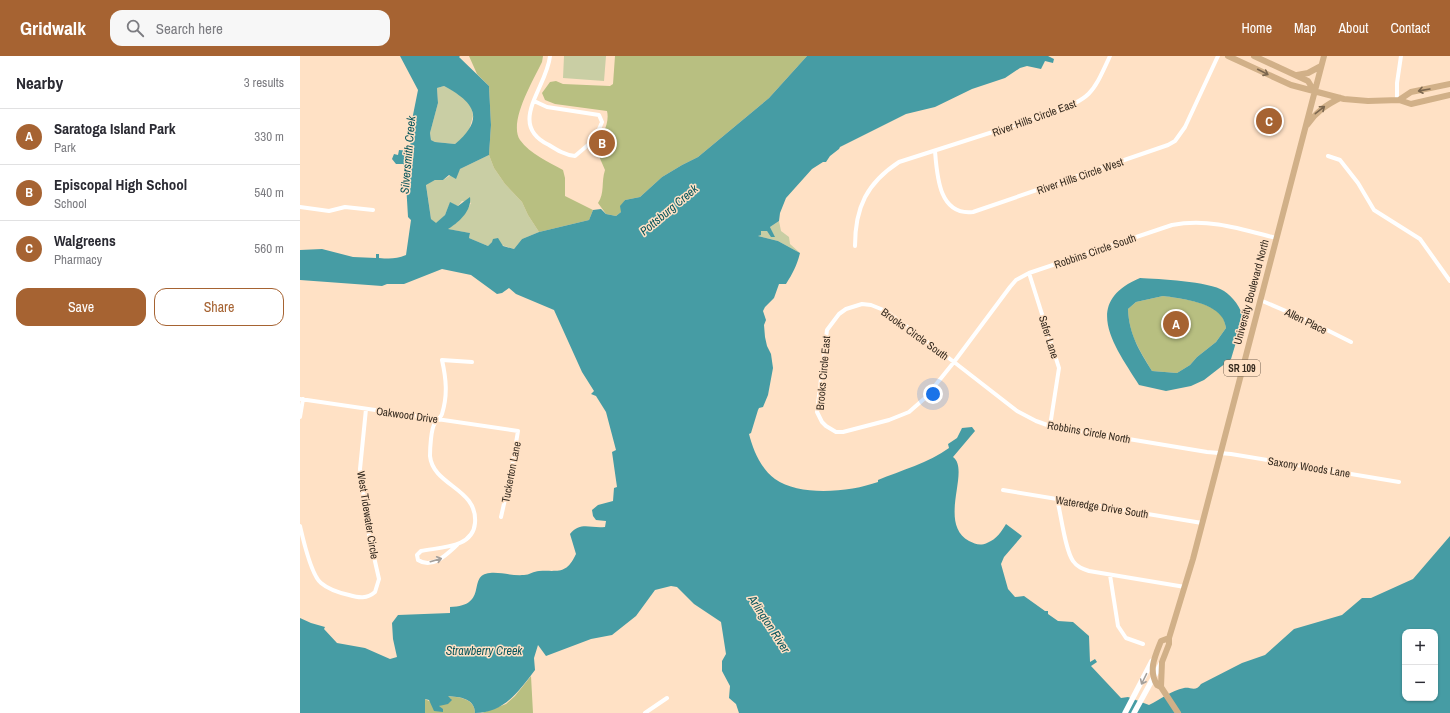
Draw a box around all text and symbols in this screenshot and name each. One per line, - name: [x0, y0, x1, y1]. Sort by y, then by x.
- search box: [110, 10, 390, 46]
- text: Gridwalk: [20, 15, 86, 41]
- icon: search: [124, 17, 146, 39]
- text: Search here: [156, 18, 223, 39]
- text: Home: [1241, 19, 1272, 37]
- text: Map: [1294, 19, 1316, 37]
- text: About: [1338, 19, 1368, 37]
- text: Contact: [1390, 19, 1430, 37]
- one-way arrow: [1257, 69, 1269, 76]
- text: Nearby: [16, 71, 63, 94]
- text: 3 results: [244, 74, 284, 91]
- one-way arrow: [1418, 86, 1431, 94]
- street label: River Hills Circle East: [990, 96, 1078, 140]
- one-way arrow: [1314, 105, 1325, 114]
- pin: C: [1256, 106, 1282, 136]
- water label: Silversmith Creek: [397, 114, 419, 195]
- text: Saratoga Island Park: [54, 118, 176, 139]
- text: A: [25, 128, 33, 145]
- text: 330 m: [254, 128, 284, 145]
- pin: B: [589, 128, 615, 158]
- text: Park: [54, 139, 76, 156]
- street label: River Hills Circle West: [1035, 154, 1126, 197]
- text: Episcopal High School: [54, 174, 187, 195]
- water label: Pottsburg Creek: [637, 180, 702, 239]
- text: B: [25, 184, 33, 201]
- text: 540 m: [254, 184, 284, 201]
- text: School: [54, 195, 87, 212]
- text: Walgreens: [54, 230, 116, 251]
- street label: Robbins Circle South: [1052, 230, 1138, 272]
- street label: University Boulevard North: [1230, 238, 1272, 346]
- text: C: [25, 240, 33, 257]
- text: 560 m: [254, 240, 284, 257]
- text: Pharmacy: [54, 251, 102, 268]
- button: Save: [16, 288, 146, 326]
- button: Share: [154, 288, 284, 326]
- street label: Allen Place: [1282, 304, 1329, 337]
- street label: Brooks Circle South: [878, 305, 952, 363]
- pin: A: [1163, 309, 1189, 339]
- street label: Safer Lane: [1036, 314, 1062, 360]
- street label: Brooks Circle East: [813, 335, 833, 411]
- road number: SR 109: [1224, 360, 1260, 376]
- your location: [923, 384, 943, 404]
- street label: Oakwood Drive: [375, 404, 439, 426]
- street label: Robbins Circle North: [1046, 418, 1132, 446]
- street label: Tuckerton Lane: [498, 440, 524, 504]
- street label: Saxony Woods Lane: [1267, 454, 1351, 480]
- street label: West Tidewater Circle: [354, 470, 382, 560]
- street label: Wateredge Drive South: [1055, 493, 1149, 521]
- one-way arrow: [429, 556, 442, 563]
- water label: Arlington River: [744, 591, 794, 656]
- map controls: [1402, 629, 1438, 701]
- button: +: [1402, 629, 1438, 665]
- water label: Strawberry Creek: [446, 643, 523, 659]
- button: −: [1402, 665, 1438, 701]
- one-way arrow: [1140, 672, 1147, 684]

